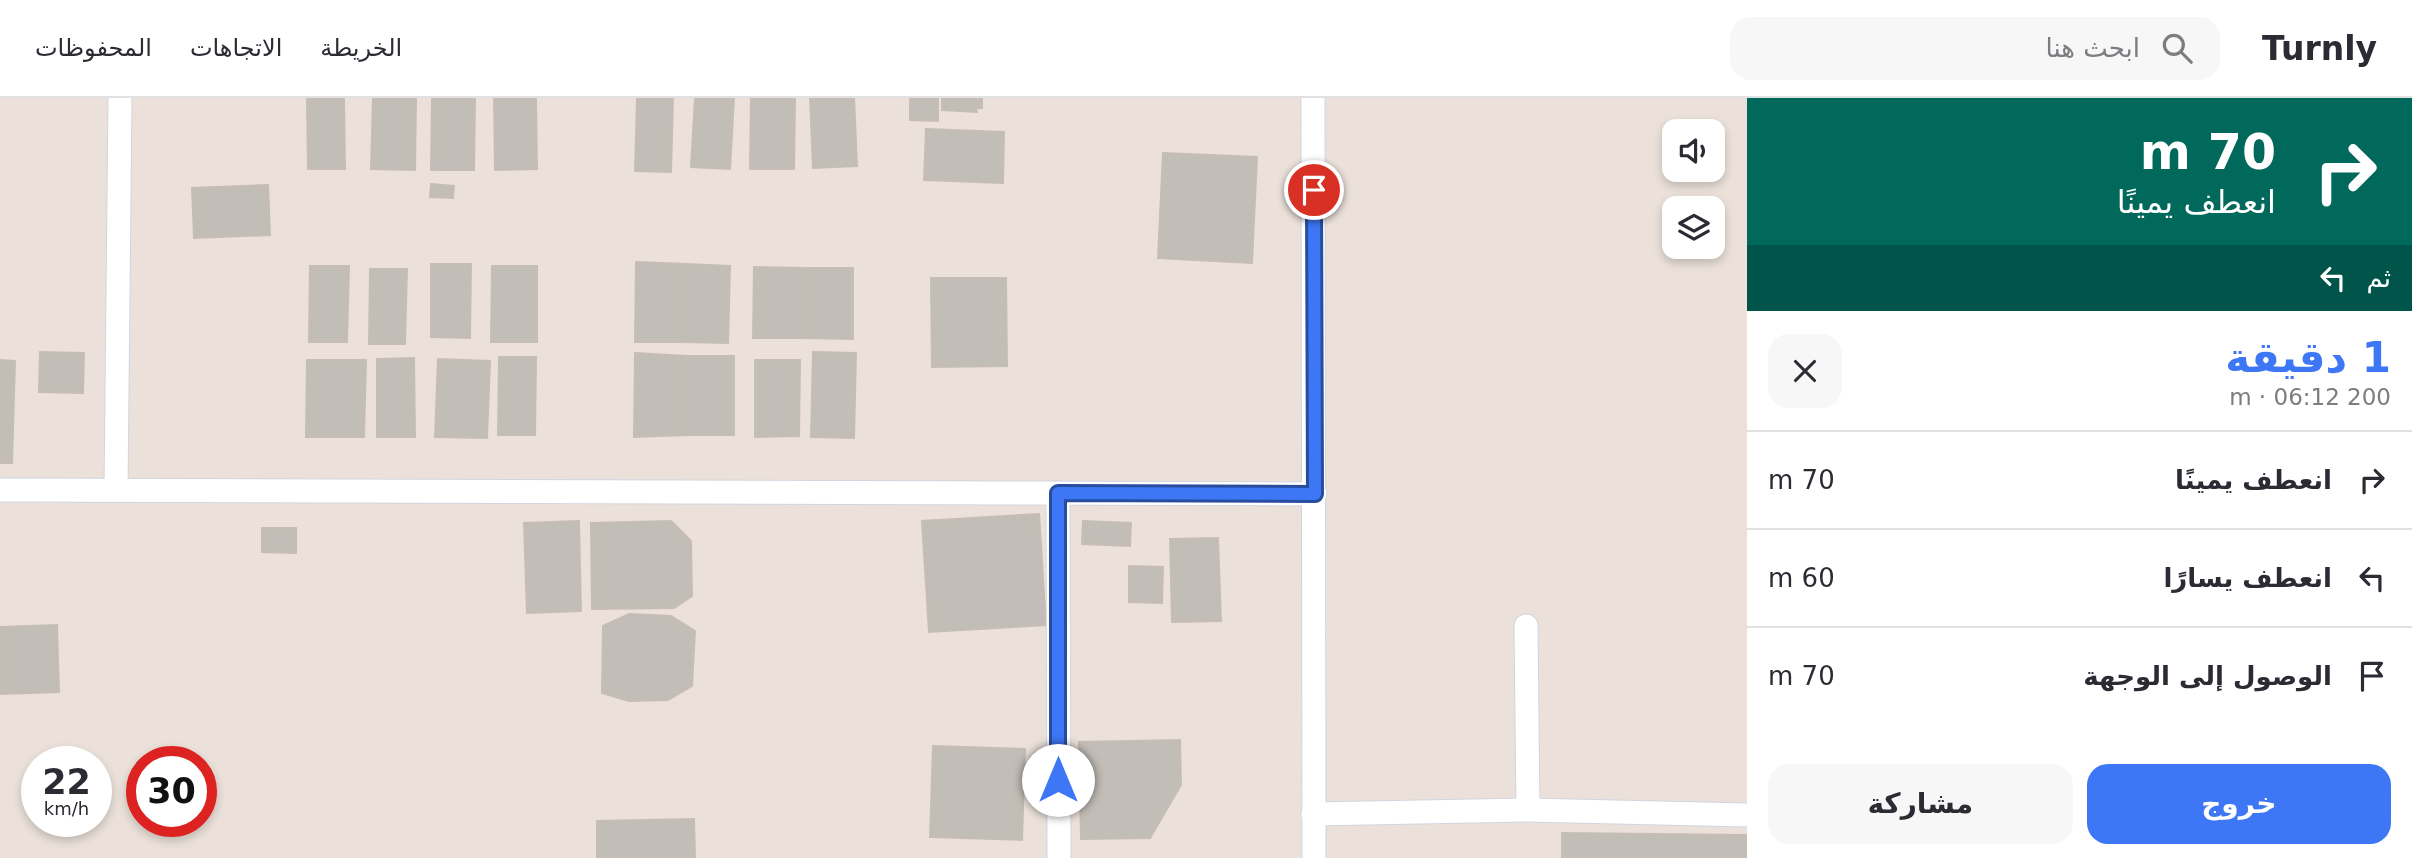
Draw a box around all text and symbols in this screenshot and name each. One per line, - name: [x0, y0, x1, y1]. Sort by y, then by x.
- search box: [1730, 17, 2220, 80]
- icon: search: [2158, 29, 2196, 67]
- text: Turnly: [2262, 29, 2377, 68]
- text: ابحث هنا: [2046, 33, 2140, 63]
- text: المحفوظات: [35, 34, 152, 62]
- text: الاتجاهات: [190, 34, 282, 62]
- text: الخريطة: [320, 34, 402, 62]
- map controls: [1662, 119, 1725, 259]
- button: sound: [1662, 119, 1725, 182]
- text: 70 m: [2140, 124, 2276, 181]
- icon: right: [2300, 126, 2391, 217]
- pin: [1284, 160, 1344, 220]
- icon: arrive: [1295, 171, 1333, 209]
- text: انعطف يمينًا: [2117, 183, 2276, 221]
- button: layers: [1662, 196, 1725, 259]
- icon: left: [2314, 259, 2352, 297]
- text: ثم: [2366, 263, 2391, 293]
- text: 1 دقيقة: [2225, 333, 2391, 382]
- button: close: [1768, 334, 1842, 408]
- text: 200 m · 06:12: [2229, 384, 2391, 410]
- icon: right: [2353, 461, 2391, 499]
- text: 70 m: [1768, 465, 1835, 495]
- text: انعطف يمينًا: [2175, 465, 2332, 495]
- icon: left: [2353, 559, 2391, 597]
- text: 60 m: [1768, 563, 1835, 593]
- text: انعطف يسارًا: [2163, 563, 2332, 593]
- icon: arrive: [2353, 657, 2391, 695]
- text: 70 m: [1768, 661, 1835, 691]
- text: الوصول إلى الوجهة: [2083, 661, 2332, 691]
- position arrow: [1021, 743, 1095, 817]
- speed limit sign: 30: [126, 746, 217, 837]
- text: 22: [42, 762, 91, 802]
- button: مشاركة: [1768, 764, 2073, 844]
- button: خروج: [2087, 764, 2391, 844]
- text: km/h: [44, 798, 89, 819]

